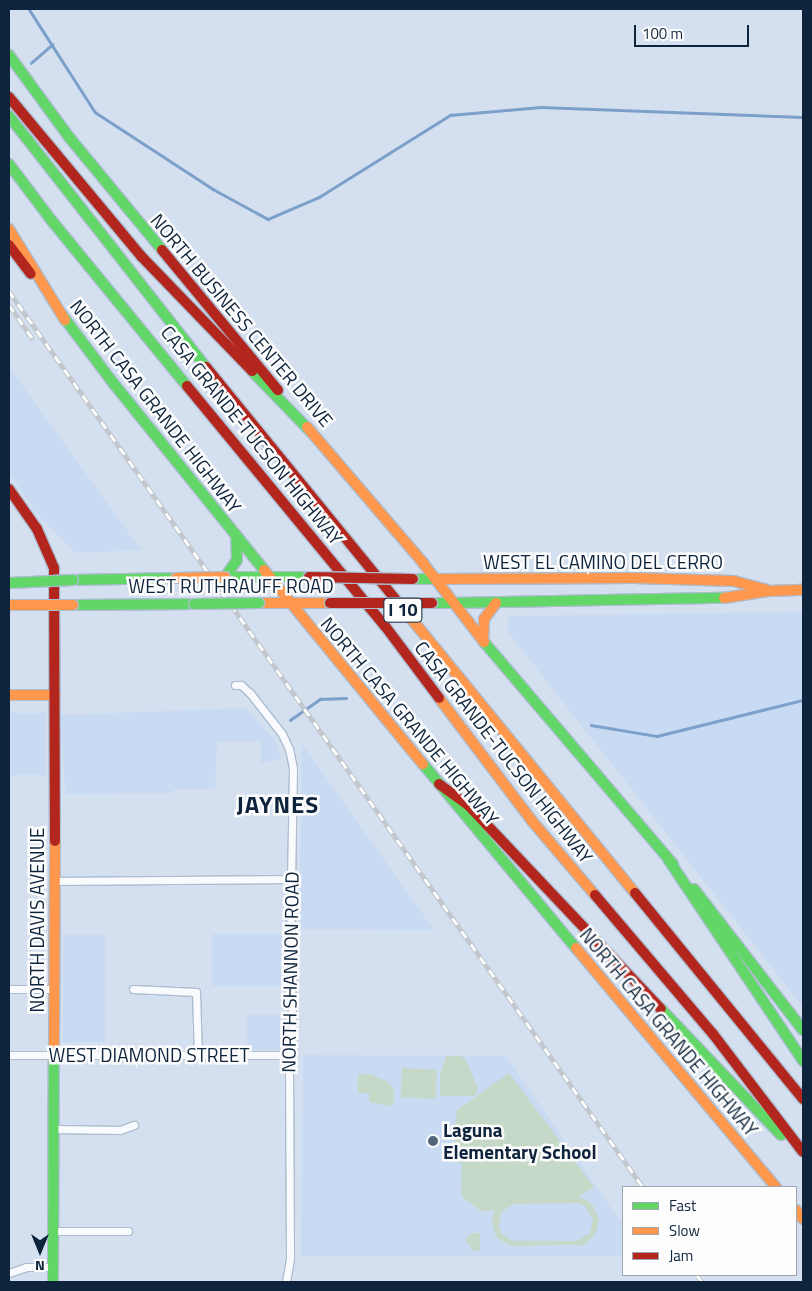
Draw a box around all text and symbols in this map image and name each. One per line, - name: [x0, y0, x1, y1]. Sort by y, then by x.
- scale bar: [637, 15, 752, 47]
- text: 100 m: [642, 22, 683, 45]
- street label: NORTH BUSINESS CENTER DRIVE: [146, 209, 338, 431]
- street label: NORTH CASA GRANDE HIGHWAY: [66, 295, 246, 517]
- street label: CASA GRANDE-TUCSON HIGHWAY: [156, 321, 348, 549]
- street label: WEST EL CAMINO DEL CERRO: [483, 551, 723, 573]
- street label: WEST RUTHRAUFF ROAD: [128, 575, 334, 597]
- road number: I 10: [383, 594, 423, 626]
- street label: NORTH CASA GRANDE HIGHWAY: [316, 612, 504, 830]
- street label: CASA GRANDE-TUCSON HIGHWAY: [410, 636, 598, 868]
- district label: JAYNES: [236, 791, 320, 819]
- street label: NORTH DAVIS AVENUE: [26, 828, 48, 1012]
- street label: NORTH SHANNON ROAD: [277, 871, 303, 1073]
- street label: NORTH CASA GRANDE HIGHWAY: [575, 923, 763, 1141]
- street label: WEST DIAMOND STREET: [49, 1044, 249, 1066]
- place label: Laguna Elementary School: [443, 1119, 597, 1163]
- marker: Laguna Elementary School: [427, 1135, 439, 1147]
- legend: [622, 1186, 797, 1276]
- text: Fast: [669, 1194, 696, 1217]
- text: Slow: [669, 1219, 700, 1242]
- north arrow: [15, 1226, 65, 1276]
- text: Jam: [669, 1244, 693, 1267]
- text: N: [35, 1256, 45, 1277]

